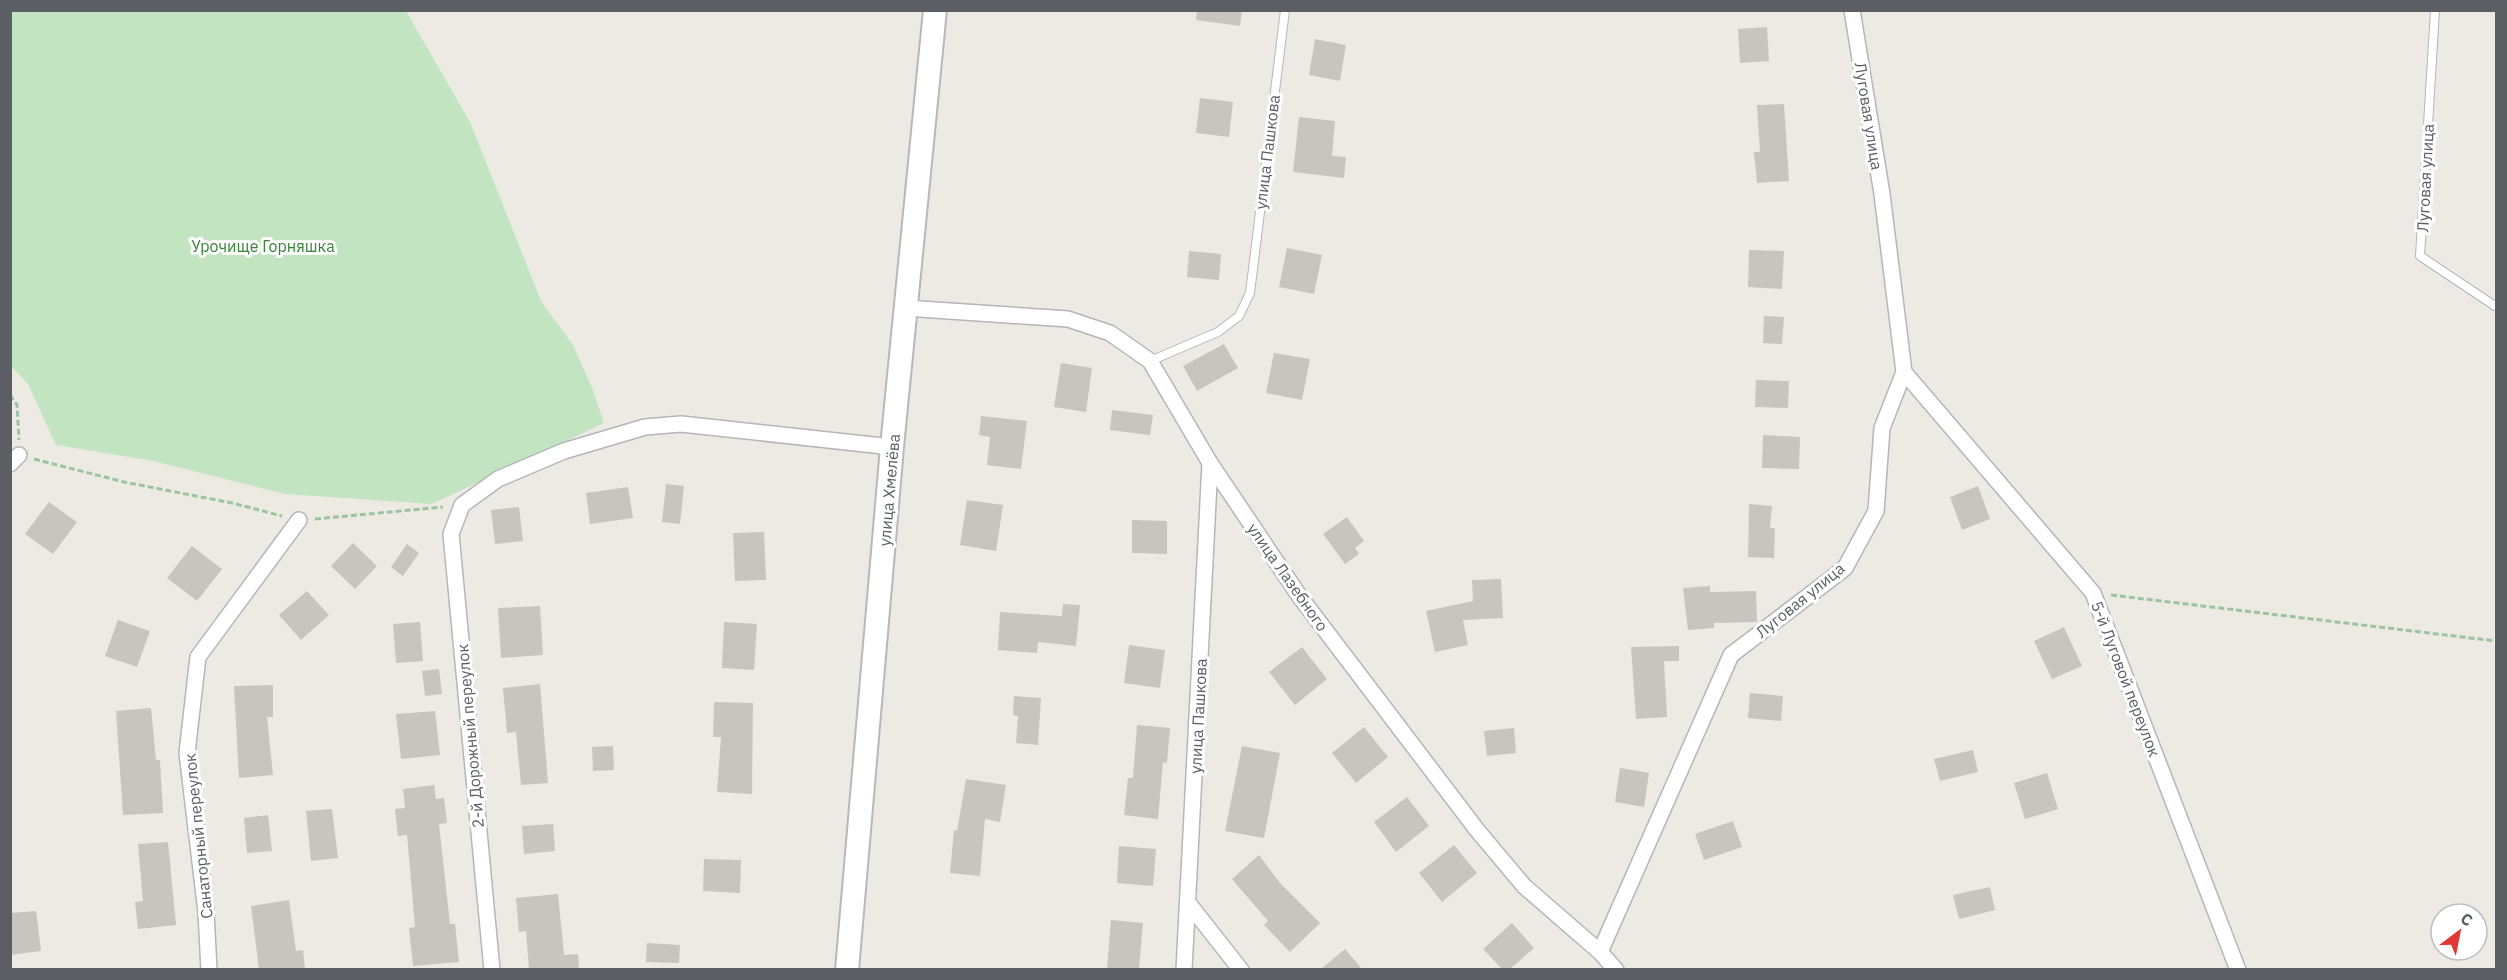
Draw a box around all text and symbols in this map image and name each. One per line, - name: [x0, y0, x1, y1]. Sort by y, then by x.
- street label: Луговая улица: [1851, 61, 1887, 172]
- street label: улица Пашкова: [1250, 93, 1284, 210]
- street label: Луговая улица: [2412, 123, 2438, 233]
- park label: Урочище Горняшка: [191, 236, 335, 256]
- street label: улица Хмелёва: [874, 432, 904, 547]
- street label: улица Лазебного: [1243, 519, 1333, 635]
- street label: Луговая улица: [1752, 558, 1849, 642]
- street label: 5-й Луговой переулок: [2087, 598, 2165, 760]
- street label: 2-й Дорожный переулок: [452, 643, 488, 829]
- street label: улица Пашкова: [1185, 657, 1211, 774]
- street label: Санаторный переулок: [179, 752, 217, 920]
- north arrow: [2429, 902, 2489, 962]
- text: С: [2457, 908, 2477, 931]

